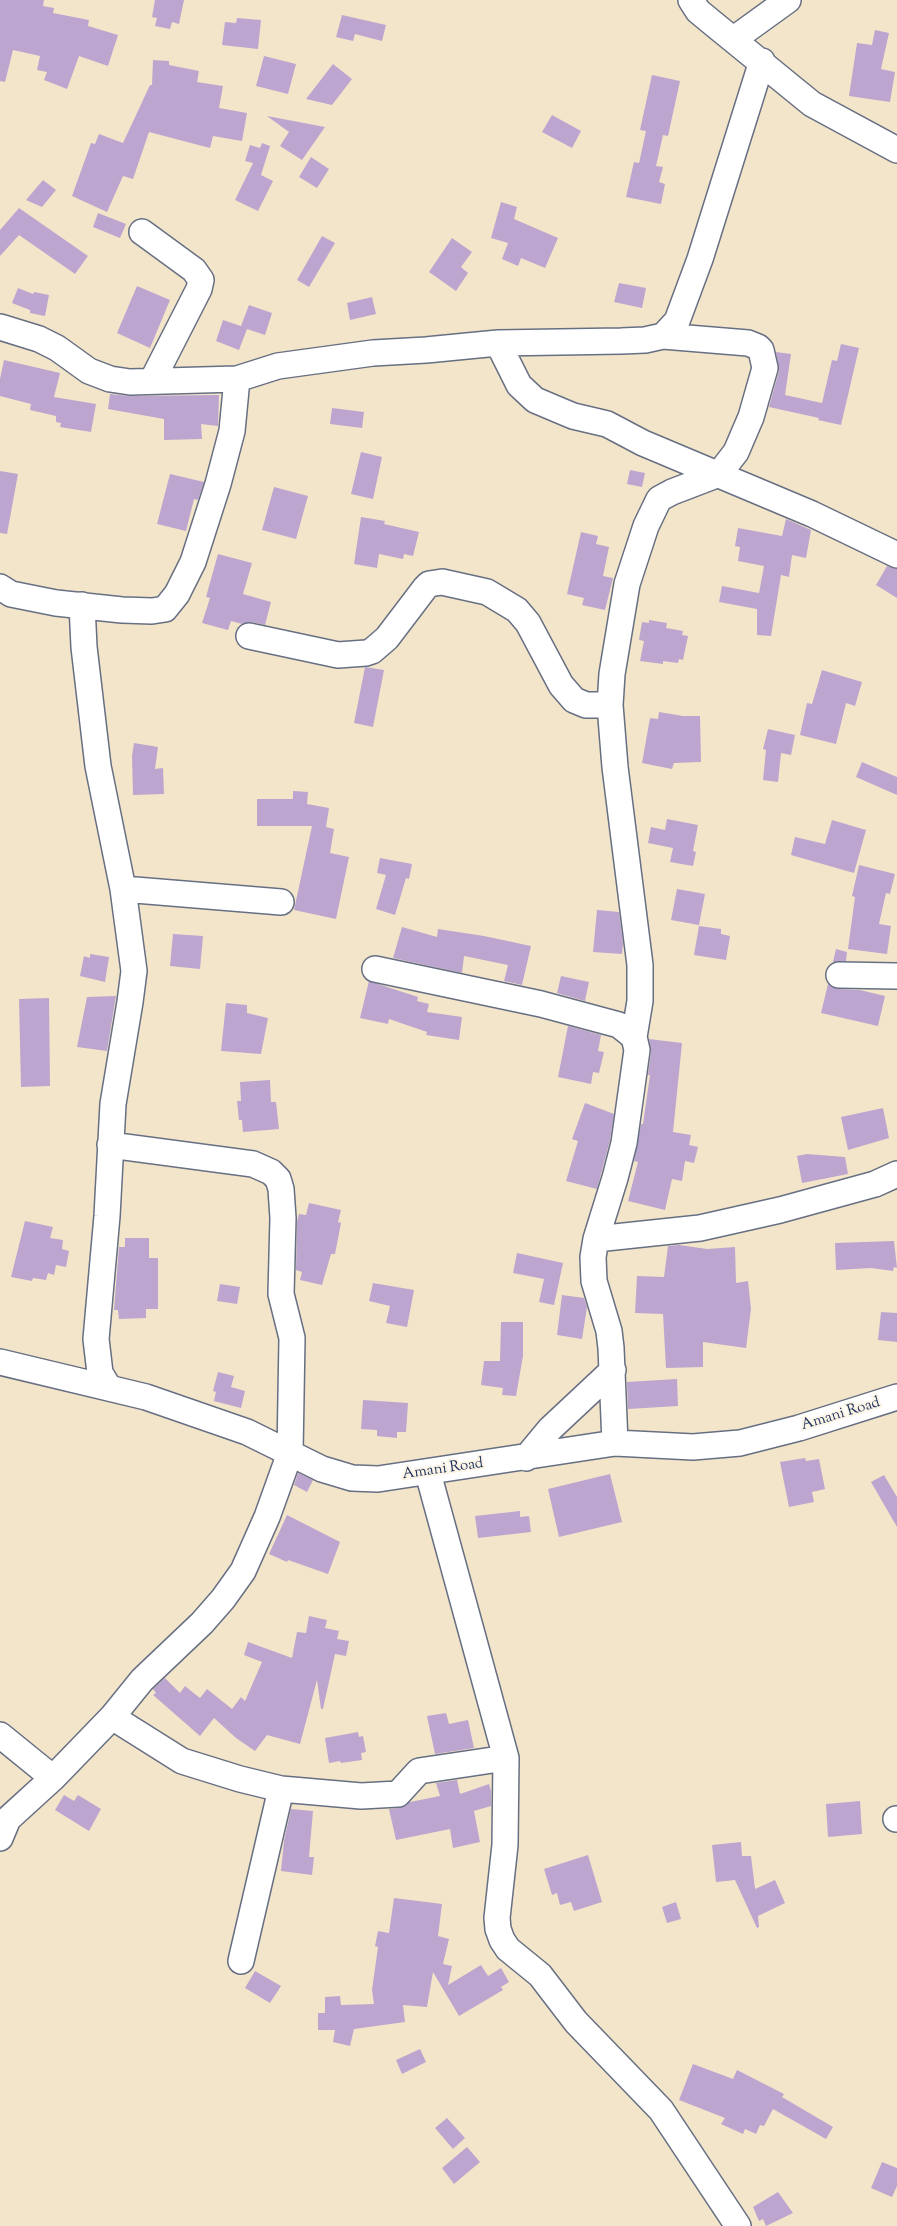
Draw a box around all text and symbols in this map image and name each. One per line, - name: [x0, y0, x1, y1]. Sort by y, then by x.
- street label: Amani Road: [799, 1394, 883, 1436]
- street label: Amani Road: [401, 1455, 485, 1485]

